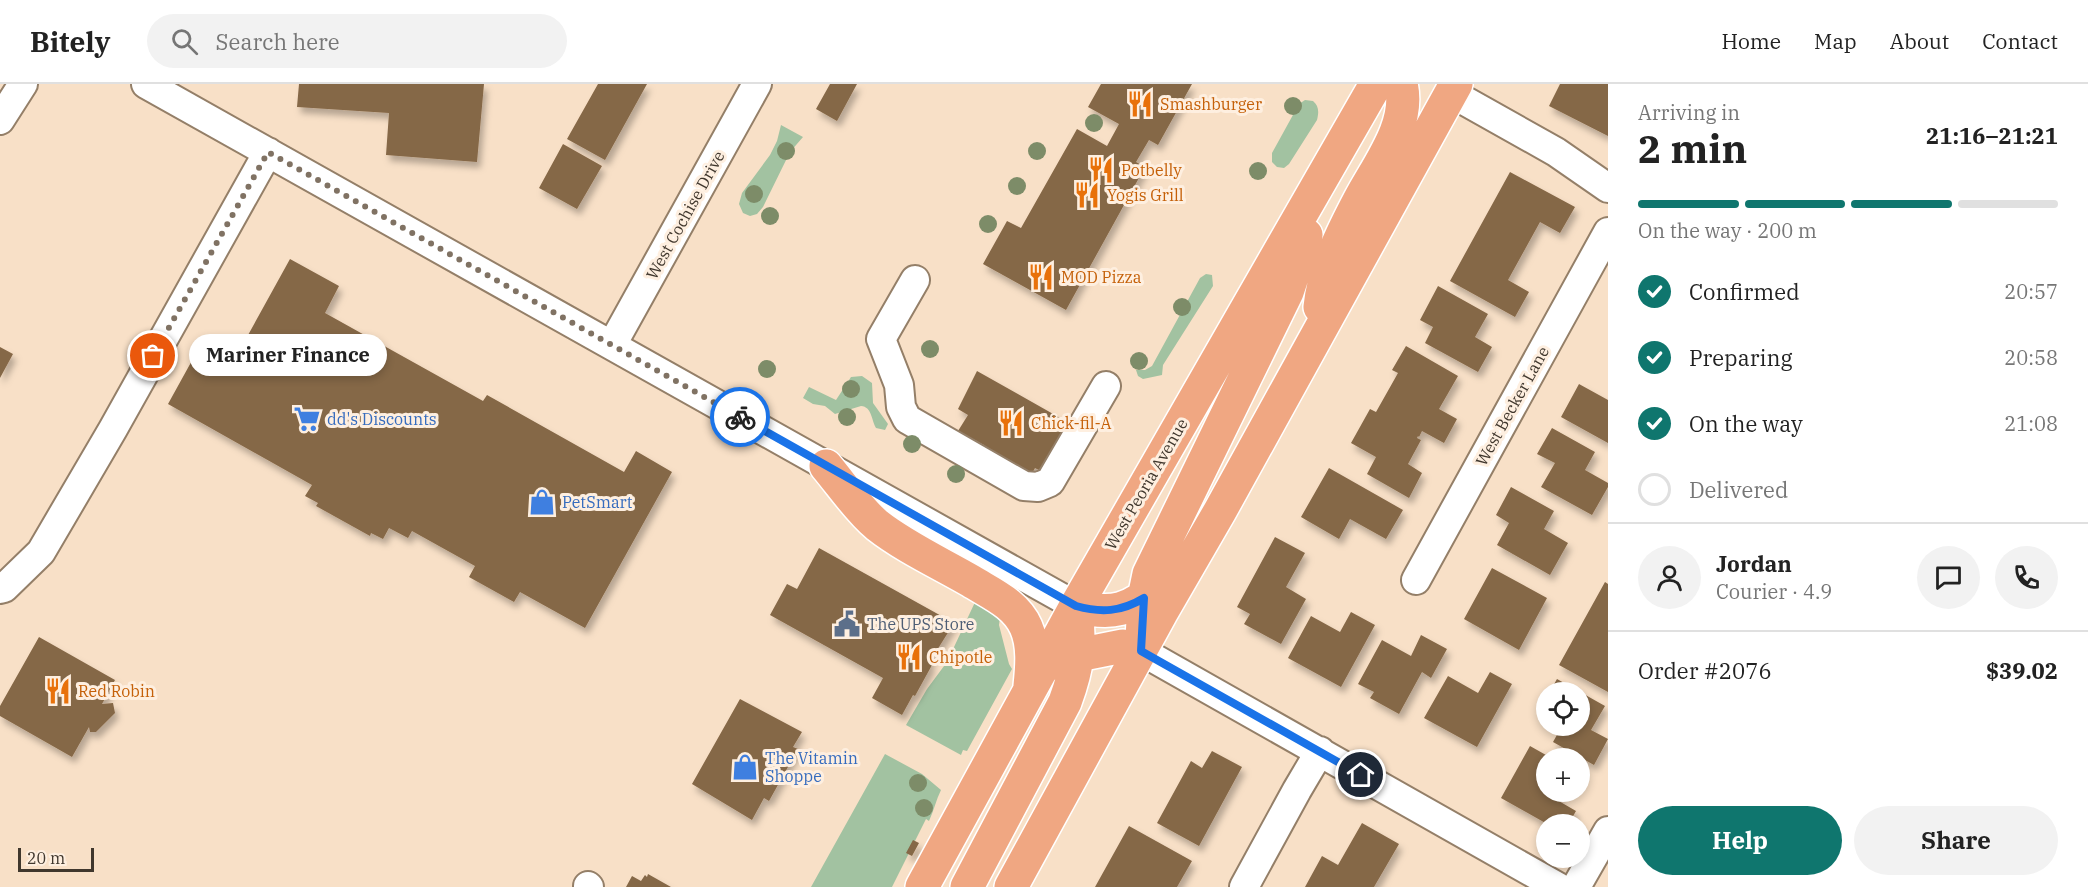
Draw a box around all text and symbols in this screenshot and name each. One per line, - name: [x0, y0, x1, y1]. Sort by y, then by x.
- search box: [147, 14, 567, 68]
- text: Bitely: [30, 23, 111, 60]
- icon: search: [168, 25, 201, 58]
- text: Search here: [216, 27, 339, 56]
- text: Home: [1721, 27, 1781, 55]
- text: Map: [1814, 27, 1857, 55]
- text: About: [1890, 27, 1949, 55]
- text: Contact: [1982, 27, 2058, 55]
- restaurant icon: Smashburger: [1125, 89, 1155, 119]
- place label: Smashburger: [1160, 94, 1262, 114]
- text: Arriving in: [1638, 99, 1740, 126]
- text: 21:16–21:21: [1926, 121, 2058, 150]
- text: 2 min: [1638, 123, 1747, 174]
- street label: West Cochise Drive: [641, 147, 729, 283]
- restaurant icon: Potbelly: [1086, 155, 1116, 185]
- place label: Potbelly: [1121, 160, 1182, 180]
- restaurant icon: Yogis Grill: [1072, 180, 1102, 210]
- place label: Yogis Grill: [1107, 185, 1184, 205]
- text: On the way · 200 m: [1638, 217, 1817, 244]
- restaurant icon: MOD Pizza: [1026, 262, 1056, 292]
- place label: MOD Pizza: [1061, 267, 1142, 287]
- icon: check: [1638, 275, 1671, 308]
- text: Confirmed: [1689, 277, 1800, 306]
- text: 20:57: [2004, 278, 2058, 305]
- pin: [127, 330, 178, 381]
- callout: Mariner Finance: [189, 335, 387, 377]
- icon: bag: [136, 339, 169, 372]
- text: Mariner Finance: [206, 341, 370, 368]
- icon: check: [1638, 341, 1671, 374]
- street label: West Becker Lane: [1471, 343, 1553, 469]
- text: Preparing: [1689, 343, 1793, 372]
- text: 20:58: [2004, 344, 2058, 371]
- courier: [710, 387, 770, 447]
- icon: bike: [724, 401, 757, 434]
- supermarket icon: dd's Discounts: [292, 404, 322, 434]
- icon: check: [1638, 407, 1671, 440]
- restaurant icon: Chick-fil-A: [996, 408, 1026, 438]
- place label: dd's Discounts: [327, 409, 437, 429]
- text: On the way: [1689, 409, 1803, 438]
- text: 21:08: [2004, 410, 2058, 437]
- place label: Chick-fil-A: [1031, 413, 1111, 433]
- street label: West Peoria Avenue: [1100, 415, 1192, 553]
- text: Delivered: [1689, 475, 1788, 504]
- shop icon: PetSmart: [527, 487, 557, 517]
- place label: PetSmart: [562, 492, 633, 512]
- button: person: [1638, 546, 1701, 609]
- button: chat: [1917, 546, 1980, 609]
- button: phone: [1995, 546, 2058, 609]
- text: Jordan: [1716, 549, 1792, 578]
- text: Courier · 4.9: [1716, 578, 1832, 605]
- public building icon: The UPS Store: [832, 609, 862, 639]
- place label: The UPS Store: [867, 614, 974, 634]
- restaurant icon: Chipotle: [894, 642, 924, 672]
- place label: Chipotle: [929, 647, 992, 667]
- text: Order #2076: [1638, 656, 1772, 685]
- text: $39.02: [1986, 656, 2058, 685]
- restaurant icon: Red Robin: [43, 676, 73, 706]
- place label: Red Robin: [78, 681, 155, 701]
- map controls: [1536, 682, 1590, 868]
- button: locate: [1536, 682, 1590, 736]
- place label: The Vitamin Shoppe: [765, 748, 858, 786]
- button: +: [1536, 748, 1590, 802]
- pin: [1335, 749, 1386, 800]
- shop icon: The Vitamin Shoppe: [730, 752, 760, 782]
- icon: home: [1344, 758, 1377, 791]
- button: Help: [1638, 806, 1842, 875]
- button: Share: [1854, 806, 2058, 875]
- button: −: [1536, 814, 1590, 868]
- scale bar: [18, 845, 94, 872]
- text: 20 m: [27, 848, 65, 868]

